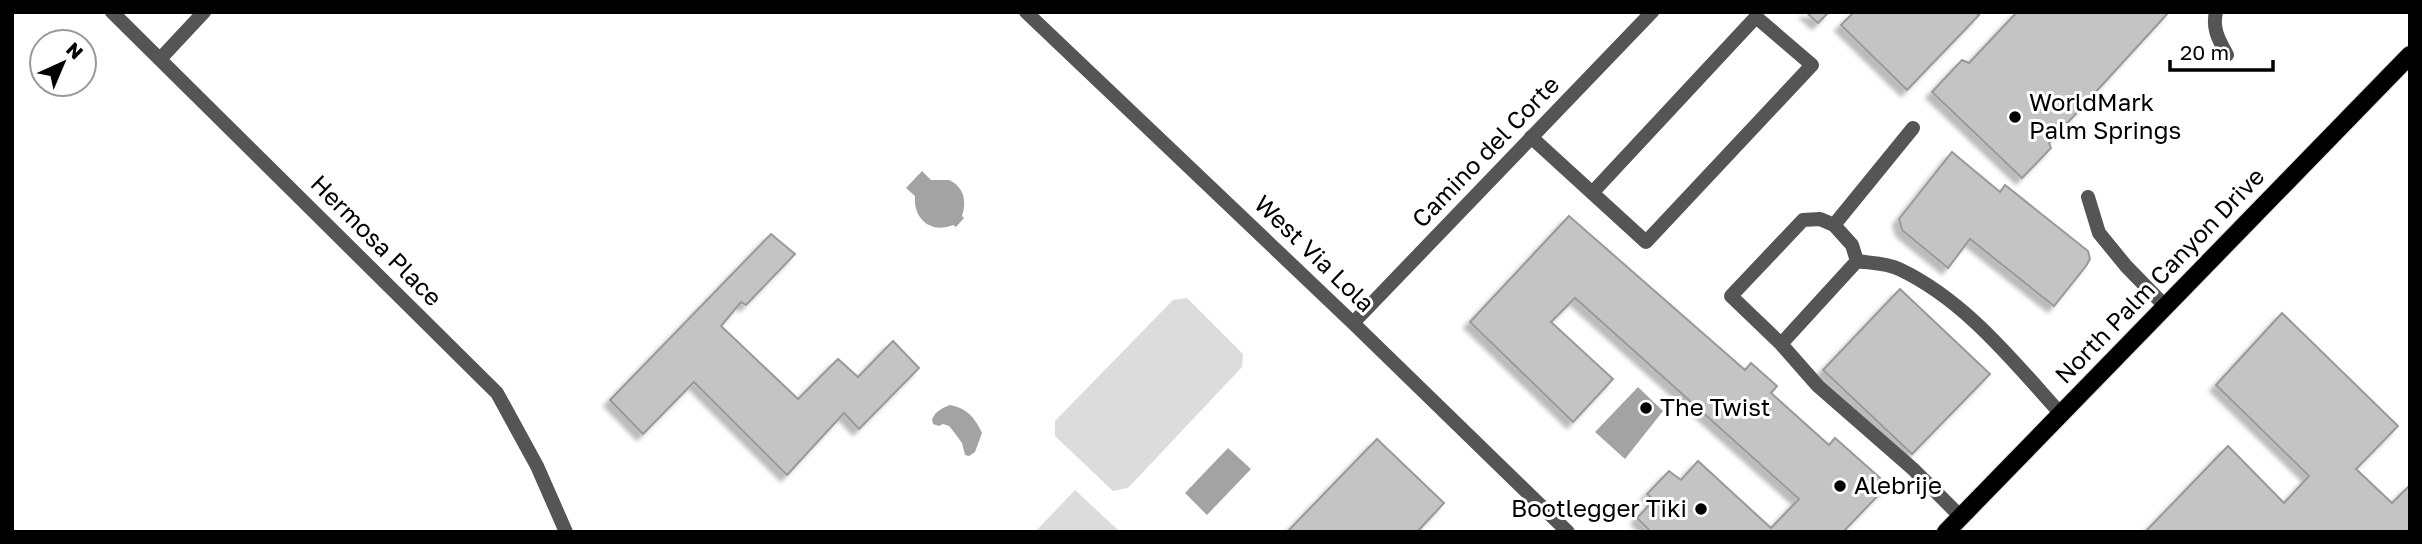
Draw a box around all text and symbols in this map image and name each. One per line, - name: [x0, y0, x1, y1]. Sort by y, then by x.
- north arrow: [28, 28, 98, 98]
- scale bar: [2170, 28, 2273, 72]
- text: N: [62, 37, 88, 64]
- text: 20 m: [2180, 39, 2229, 65]
- street label: Camino del Corte: [1405, 69, 1565, 233]
- place label: WorldMark Palm Springs: [2029, 87, 2181, 144]
- marker: WorldMark Palm Springs: [2007, 109, 2023, 125]
- street label: North Palm Canyon Drive: [2048, 161, 2270, 389]
- street label: Hermosa Place: [305, 168, 449, 312]
- street label: West Via Lola: [1249, 188, 1381, 317]
- place label: The Twist: [1660, 392, 1770, 421]
- marker: The Twist: [1638, 400, 1654, 416]
- place label: Alebrije: [1854, 470, 1942, 499]
- marker: Alebrije: [1832, 478, 1848, 494]
- place label: Bootlegger Tiki: [1511, 493, 1687, 522]
- marker: Bootlegger Tiki: [1693, 501, 1709, 517]

